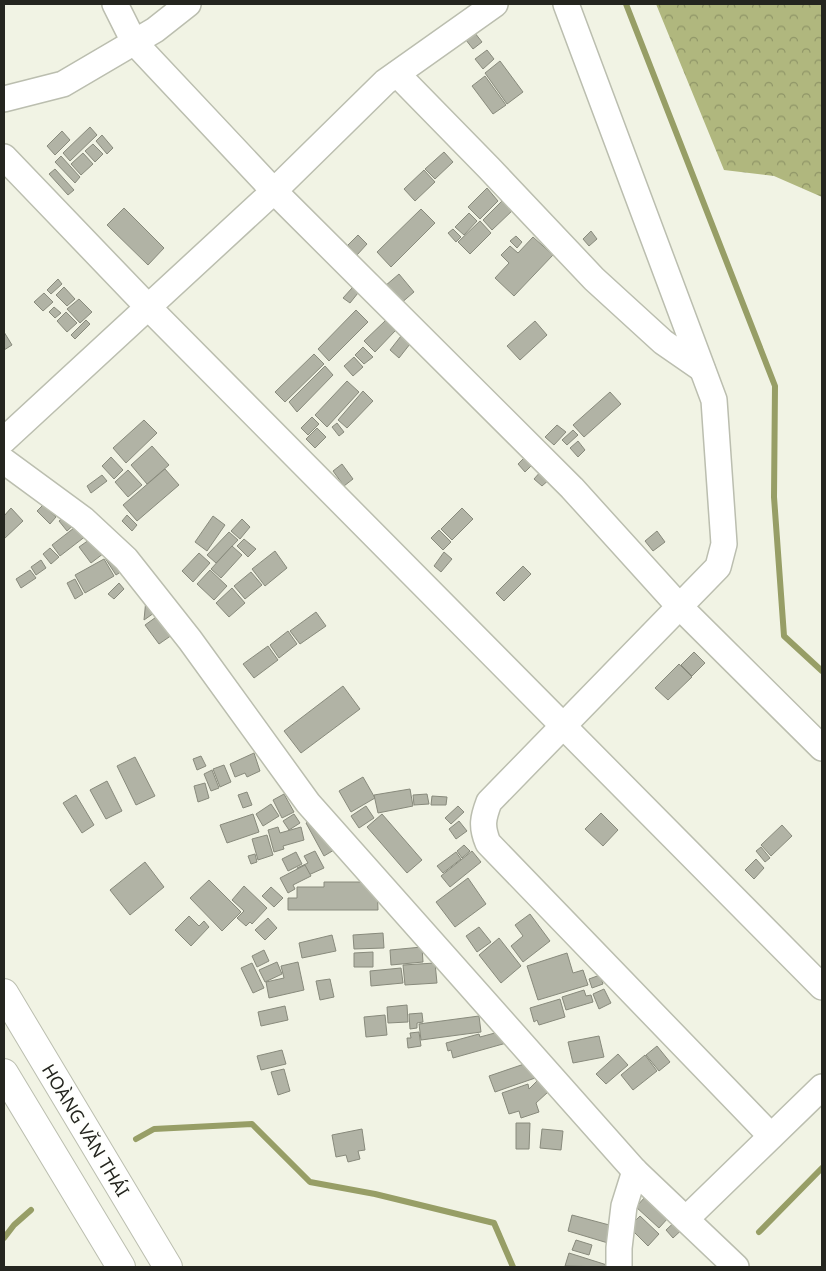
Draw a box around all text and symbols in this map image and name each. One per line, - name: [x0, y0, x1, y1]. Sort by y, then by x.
- street label: HOÀNG VĂN THÁI: [37, 1059, 135, 1201]

